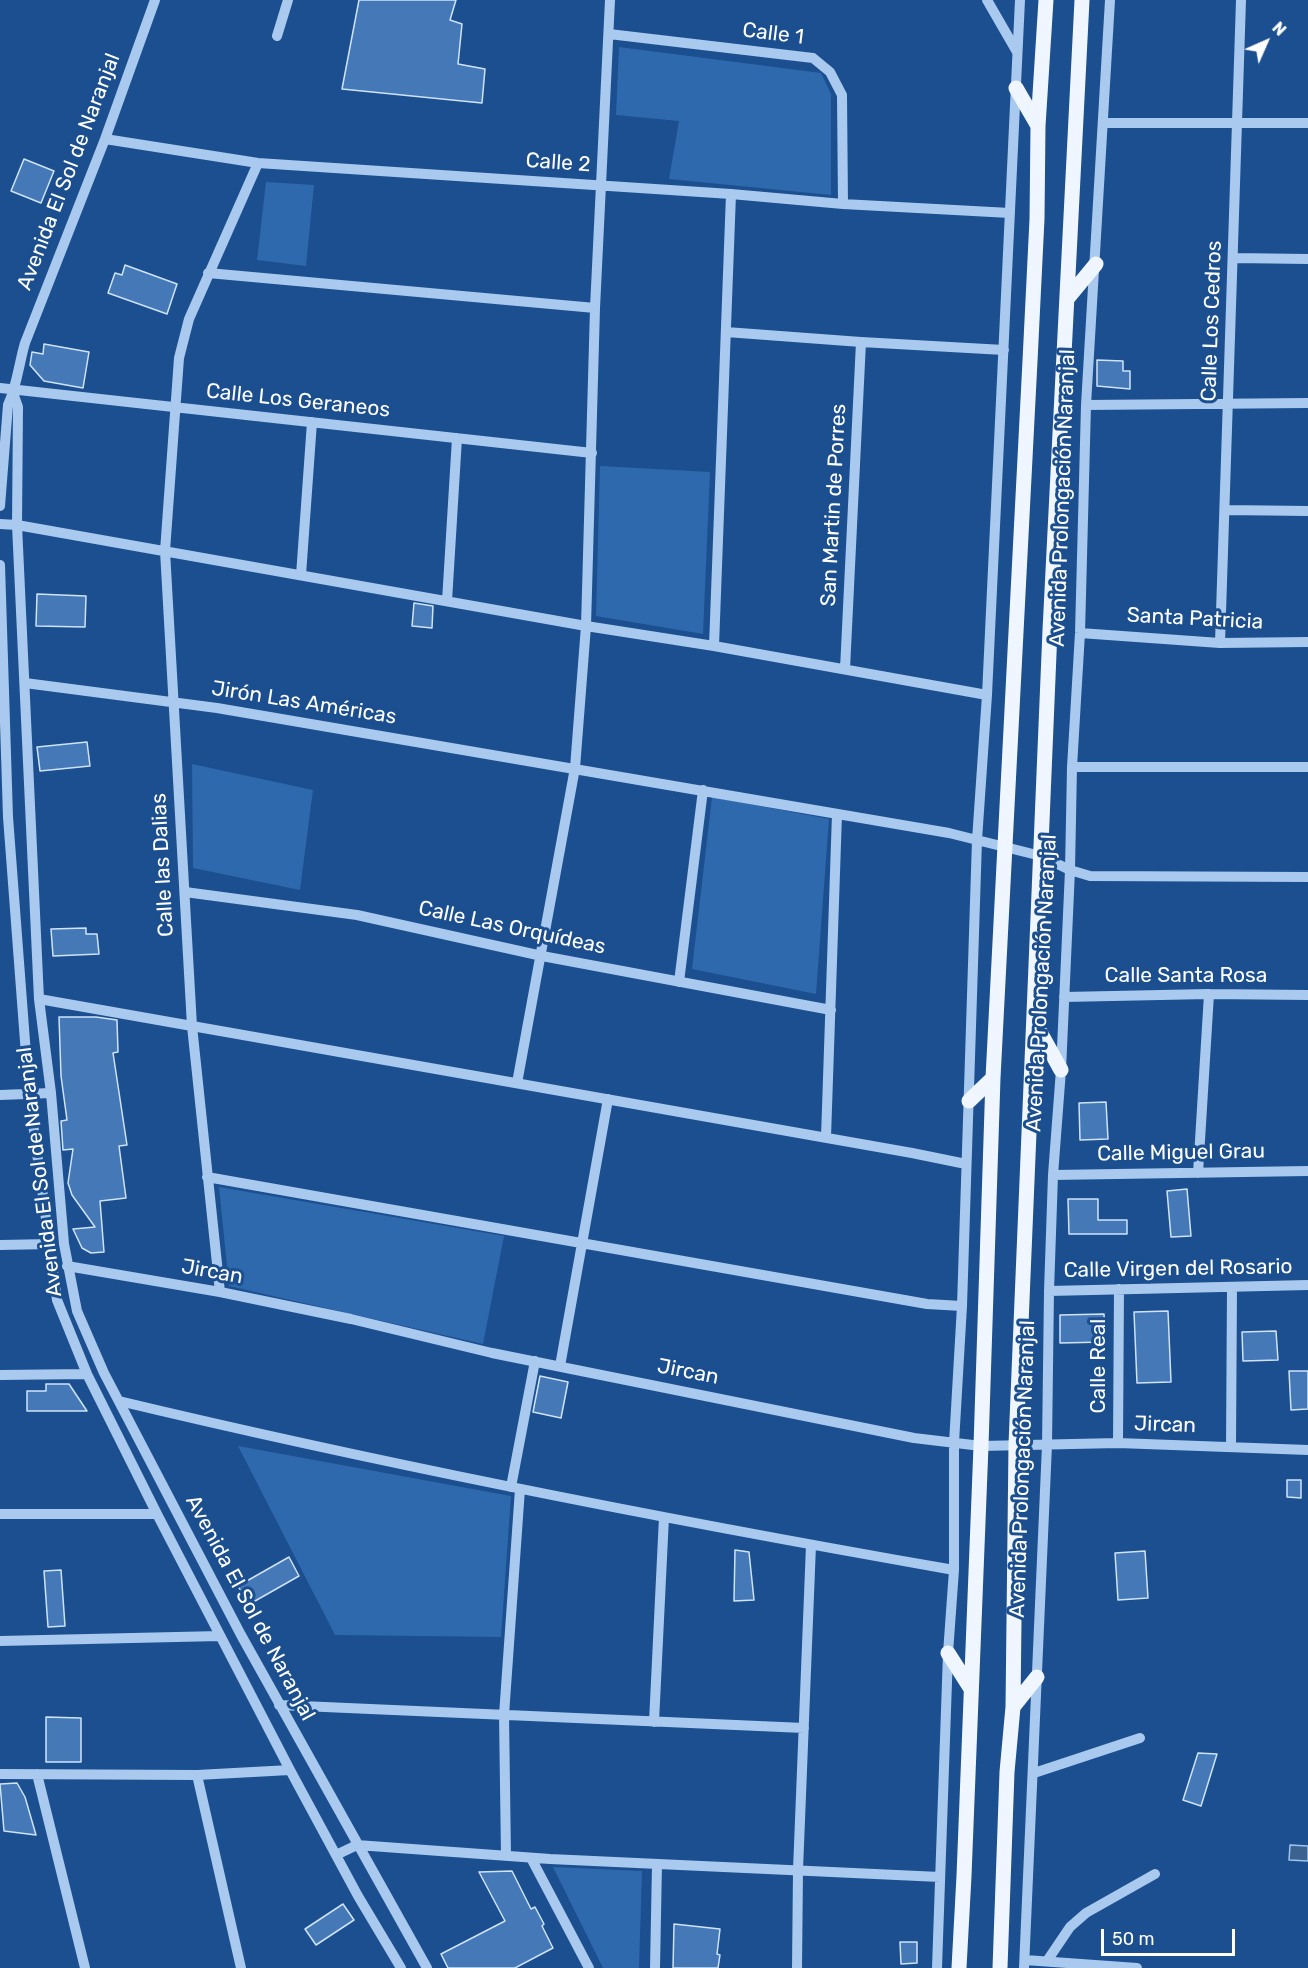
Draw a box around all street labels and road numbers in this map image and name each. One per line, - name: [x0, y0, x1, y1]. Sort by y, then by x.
- street label: Calle 1: [741, 18, 805, 50]
- street label: Avenida El Sol de Naranjal: [12, 50, 126, 294]
- street label: Calle 2: [525, 148, 591, 178]
- street label: Calle Los Cedros: [1197, 240, 1227, 402]
- street label: Avenida Prolongación Naranjal: [1045, 349, 1081, 647]
- street label: Calle Los Geraneos: [205, 379, 391, 423]
- street label: San Martin de Porres: [816, 403, 852, 607]
- street label: Santa Patricia: [1126, 603, 1264, 635]
- street label: Jirón Las Américas: [210, 676, 398, 730]
- street label: Calle las Dalias: [147, 793, 179, 937]
- street label: Avenida Prolongación Naranjal: [1022, 834, 1062, 1132]
- street label: Calle Las Orquídeas: [416, 896, 608, 960]
- street label: Calle Santa Rosa: [1105, 963, 1267, 989]
- street label: Avenida El Sol de Naranjal: [12, 1046, 68, 1298]
- street label: Calle Miguel Grau: [1097, 1139, 1265, 1167]
- street label: Jircan: [179, 1254, 245, 1290]
- street label: Calle Virgen del Rosario: [1063, 1254, 1293, 1284]
- street label: Calle Real: [1086, 1319, 1112, 1413]
- street label: Avenida Prolongación Naranjal: [1005, 1320, 1041, 1618]
- street label: Jircan: [655, 1354, 721, 1390]
- street label: Jircan: [1134, 1411, 1196, 1439]
- street label: Avenida El Sol de Naranjal: [180, 1491, 320, 1725]

